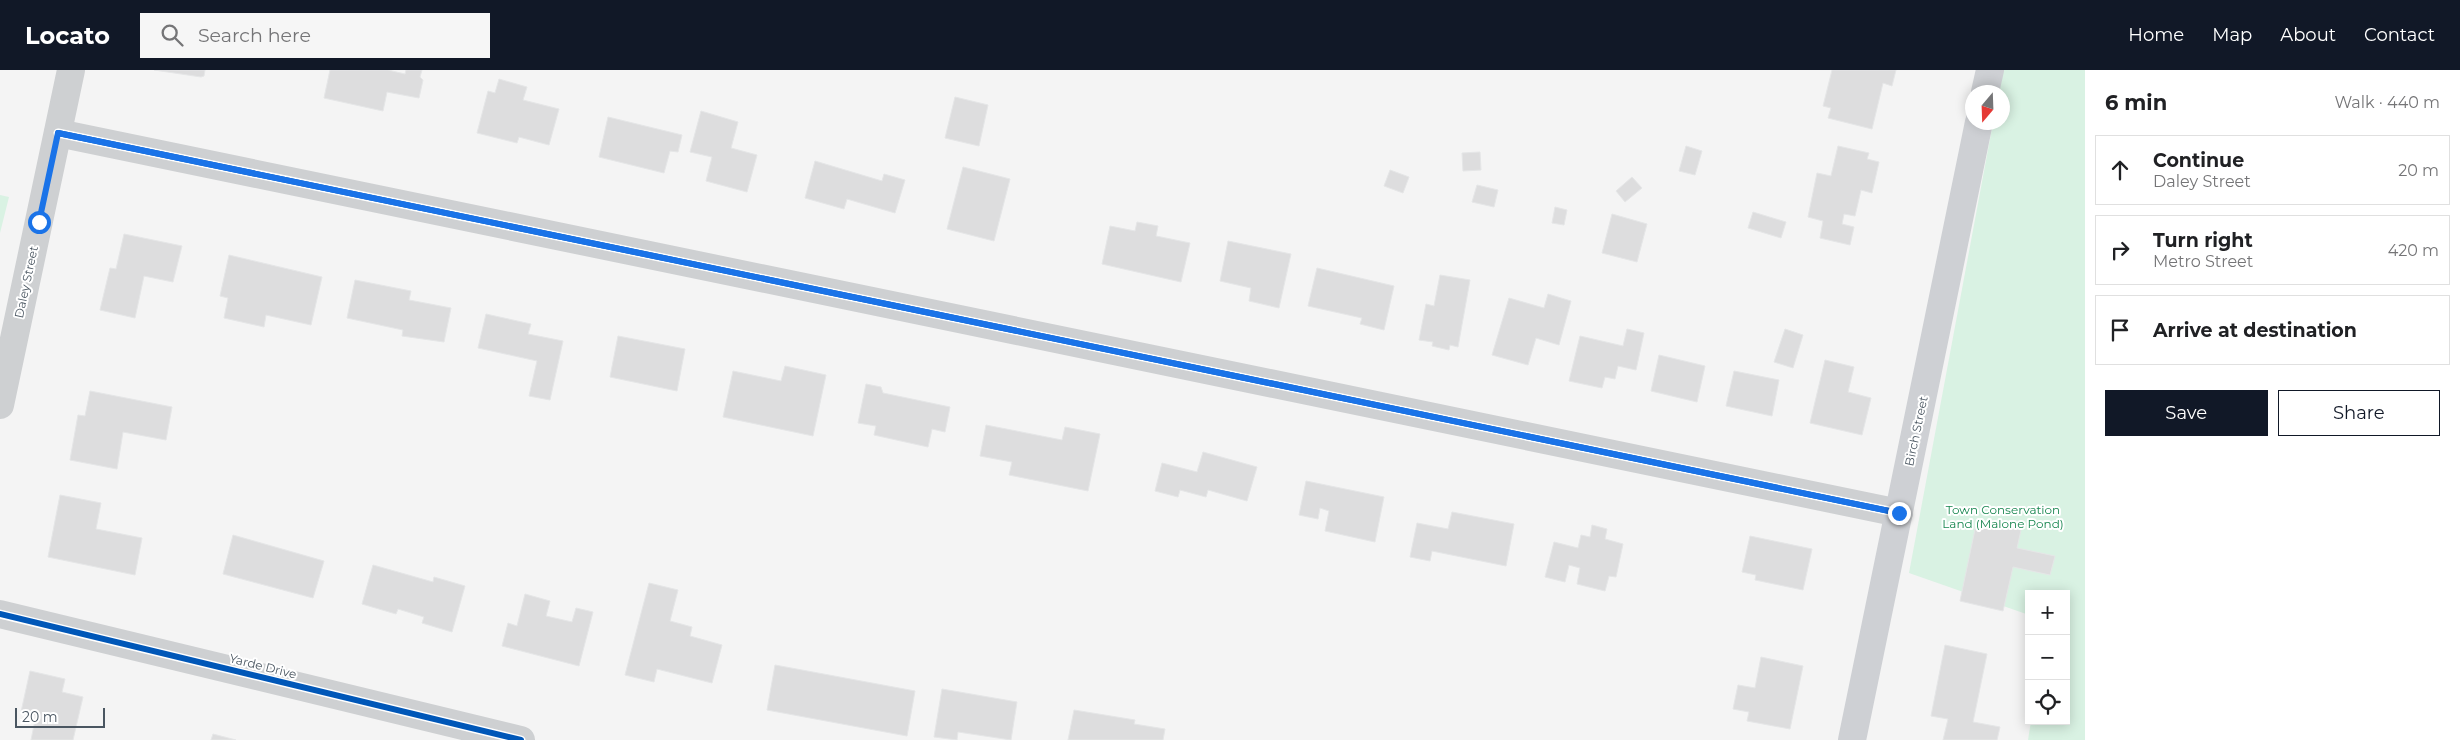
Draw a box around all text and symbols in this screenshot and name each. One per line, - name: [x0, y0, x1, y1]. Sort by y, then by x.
- search box: [140, 13, 490, 58]
- text: Locato: [25, 21, 110, 50]
- icon: search: [158, 21, 186, 49]
- text: Search here: [198, 24, 311, 47]
- text: Home: [2128, 24, 2184, 46]
- text: Map: [2212, 24, 2252, 46]
- text: About: [2280, 24, 2336, 46]
- text: Contact: [2364, 24, 2435, 46]
- north arrow: [1965, 85, 2010, 130]
- text: 6 min: [2105, 90, 2167, 115]
- text: Walk · 440 m: [2334, 93, 2440, 112]
- text: Continue: [2153, 149, 2244, 172]
- icon: ahead: [2106, 156, 2134, 184]
- text: 20 m: [2398, 161, 2439, 180]
- text: Daley Street: [2153, 172, 2251, 191]
- route start: [28, 211, 51, 234]
- text: Turn right: [2153, 229, 2253, 252]
- icon: right: [2106, 236, 2134, 264]
- text: 420 m: [2388, 241, 2439, 260]
- street label: Daley Street: [11, 244, 41, 319]
- text: Metro Street: [2153, 252, 2253, 271]
- icon: arrive: [2106, 316, 2134, 344]
- text: Arrive at destination: [2153, 319, 2357, 342]
- button: Save: [2105, 390, 2268, 436]
- button: Share: [2278, 390, 2440, 436]
- street label: Birch Street: [1901, 395, 1931, 467]
- route end: [1888, 502, 1911, 525]
- park label: Town Conservation Land (Malone Pond): [1942, 502, 2064, 531]
- map controls: [2025, 590, 2070, 725]
- button: +: [2025, 590, 2070, 635]
- button: −: [2025, 635, 2070, 680]
- street label: Yarde Drive: [228, 650, 298, 682]
- button: locate: [2025, 680, 2070, 725]
- scale bar: [15, 705, 105, 728]
- text: 20 m: [22, 708, 58, 726]

